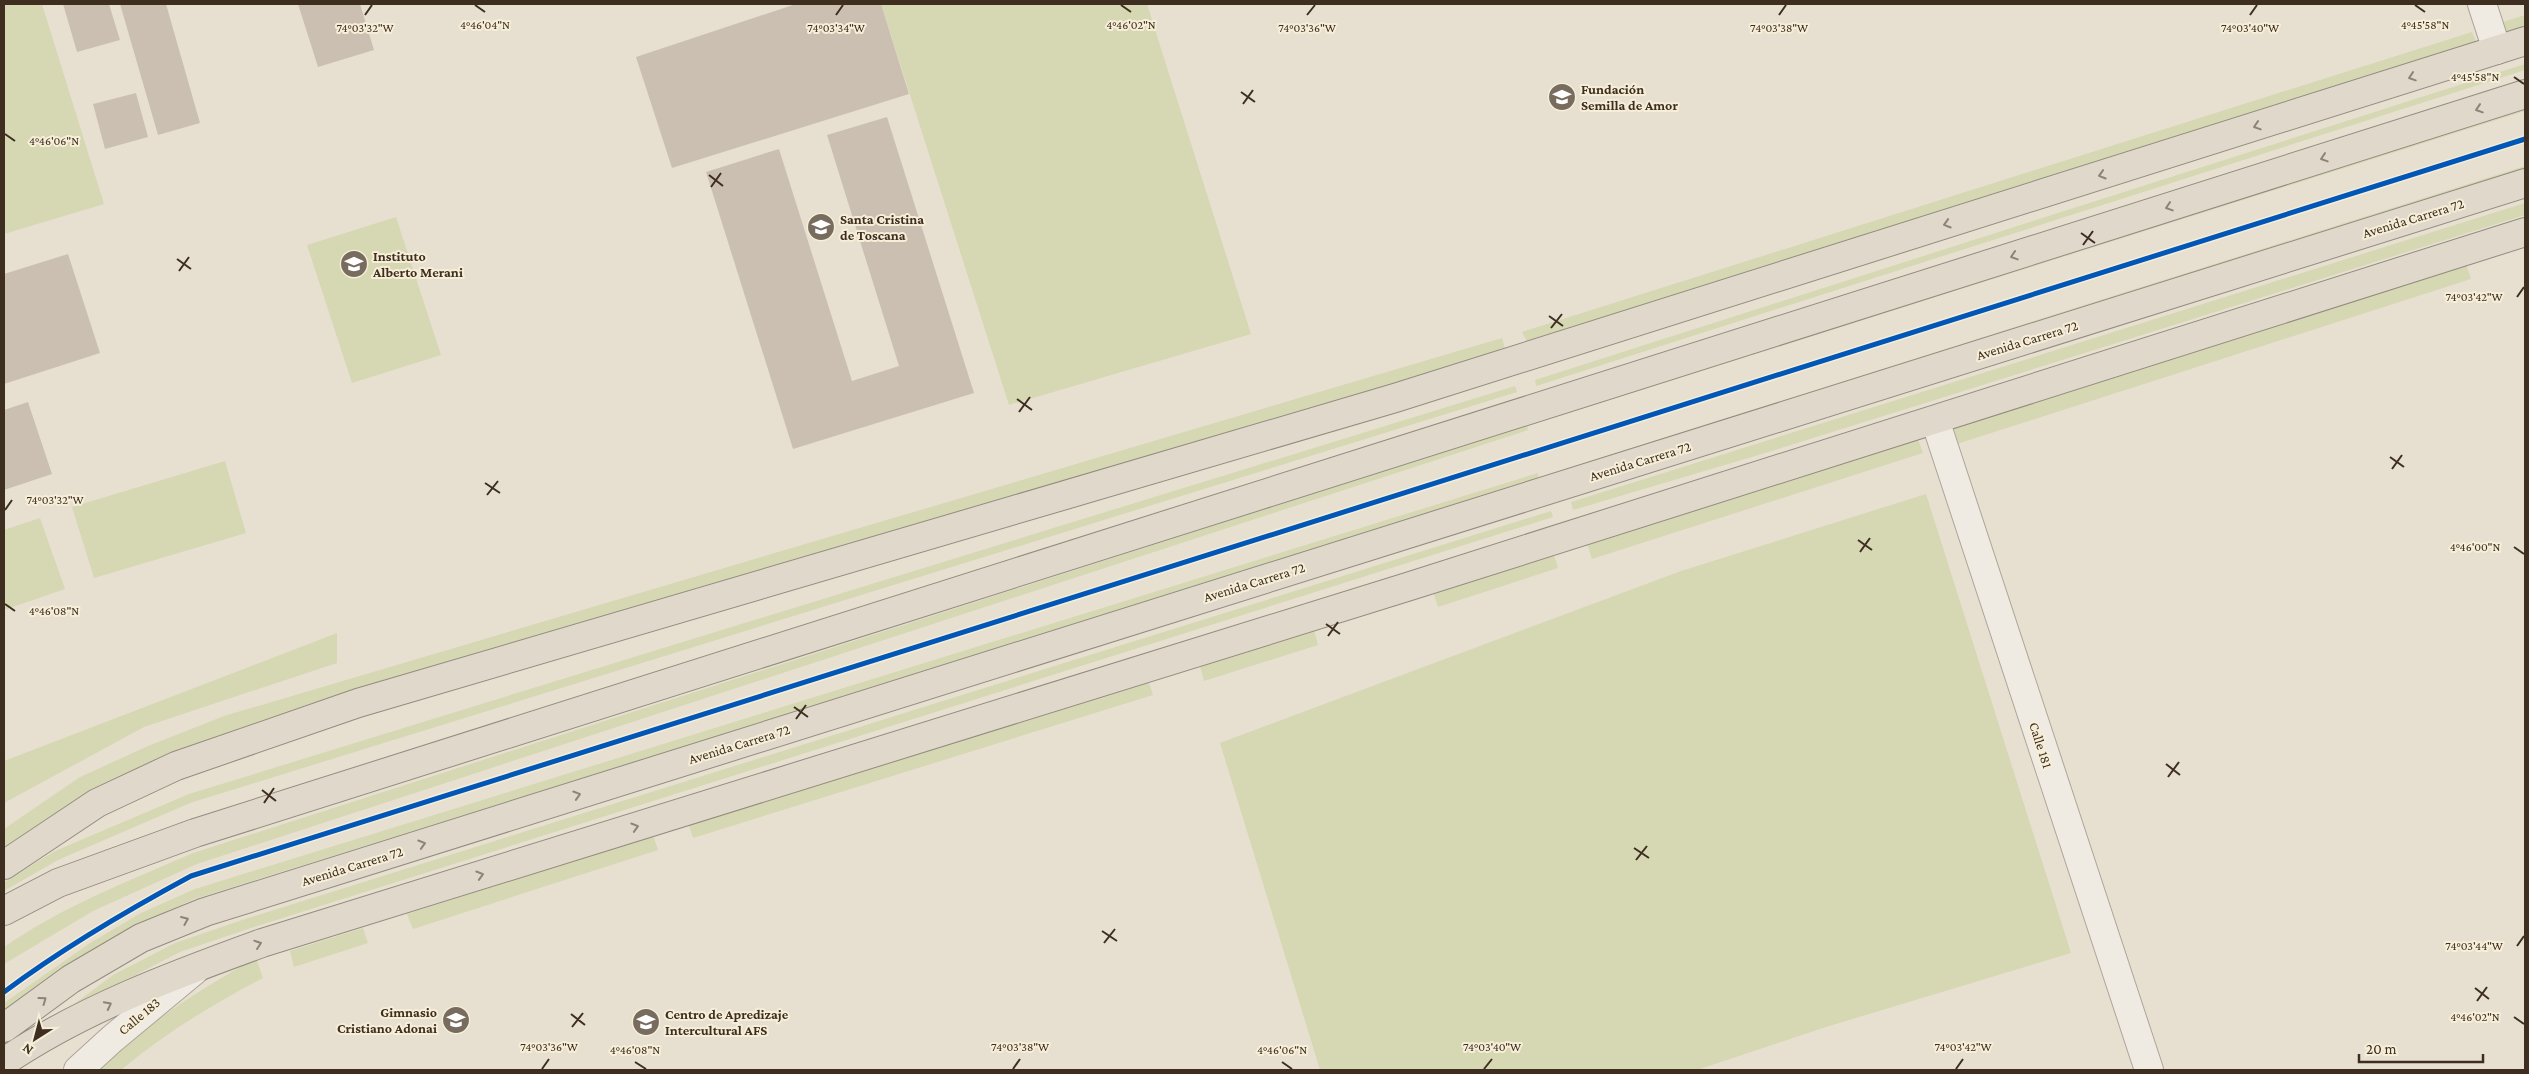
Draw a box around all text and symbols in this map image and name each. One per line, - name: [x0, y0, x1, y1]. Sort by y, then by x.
- text: 4°46'04"N: [460, 18, 510, 32]
- text: 4°46'02"N: [1106, 18, 1156, 32]
- text: 4°45'58"N: [2401, 18, 2449, 32]
- text: 74°03'32"W: [336, 21, 394, 35]
- text: 74°03'34"W: [807, 21, 865, 35]
- text: 74°03'36"W: [1278, 21, 1336, 35]
- text: 74°03'38"W: [1750, 21, 1808, 35]
- text: 74°03'40"W: [2221, 21, 2279, 35]
- text: 4°45'58"N: [2451, 70, 2499, 84]
- one-way arrow: [2408, 72, 2417, 82]
- place label: Fundación Semilla de Amor: [1581, 81, 1678, 113]
- school or university icon: Fundación Semilla de Amor: [1547, 82, 1577, 112]
- one-way arrow: [2475, 103, 2483, 113]
- one-way arrow: [2253, 121, 2262, 131]
- text: 4°46'06"N: [29, 134, 79, 148]
- one-way arrow: [2320, 152, 2328, 162]
- one-way arrow: [2099, 170, 2107, 180]
- street label: Avenida Carrera 72: [2360, 195, 2466, 241]
- one-way arrow: [2165, 201, 2174, 211]
- place label: Santa Cristina de Toscana: [840, 211, 924, 243]
- school or university icon: Santa Cristina de Toscana: [806, 212, 836, 242]
- one-way arrow: [1944, 219, 1952, 229]
- place label: Instituto Alberto Merani: [372, 248, 463, 280]
- school or university icon: Instituto Alberto Merani: [339, 249, 369, 279]
- one-way arrow: [2010, 250, 2019, 260]
- text: 74°03'42"W: [2445, 290, 2503, 304]
- street label: Avenida Carrera 72: [1974, 317, 2080, 363]
- street label: Avenida Carrera 72: [1587, 438, 1693, 484]
- text: 74°03'32"W: [26, 493, 84, 507]
- text: 4°46'00"N: [2450, 540, 2500, 554]
- street label: Avenida Carrera 72: [1201, 559, 1307, 605]
- text: 4°46'08"N: [29, 604, 79, 618]
- street label: Calle 181: [2026, 720, 2056, 770]
- street label: Avenida Carrera 72: [686, 721, 792, 767]
- one-way arrow: [573, 791, 581, 801]
- one-way arrow: [631, 822, 639, 832]
- one-way arrow: [418, 839, 426, 849]
- street label: Avenida Carrera 72: [299, 843, 405, 889]
- one-way arrow: [476, 871, 484, 881]
- one-way arrow: [180, 916, 188, 926]
- text: 74°03'44"W: [2445, 939, 2503, 953]
- one-way arrow: [254, 940, 262, 950]
- street label: Calle 183: [115, 994, 163, 1038]
- one-way arrow: [37, 997, 46, 1005]
- one-way arrow: [103, 1001, 112, 1011]
- place label: Gimnasio Cristiano Adonai: [337, 1004, 437, 1036]
- school or university icon: Gimnasio Cristiano Adonai: [441, 1005, 471, 1035]
- place label: Centro de Apredizaje Intercultural AFS: [665, 1006, 789, 1038]
- school or university icon: Centro de Apredizaje Intercultural AFS: [631, 1007, 661, 1037]
- text: 4°46'02"N: [2450, 1010, 2500, 1024]
- north arrow: [10, 1014, 60, 1064]
- scale bar: [2359, 1032, 2483, 1064]
- text: N: [18, 1040, 36, 1059]
- text: 74°03'36"W: [520, 1040, 578, 1054]
- text: 74°03'38"W: [991, 1040, 1049, 1054]
- text: 74°03'40"W: [1463, 1040, 1521, 1054]
- text: 74°03'42"W: [1934, 1040, 1992, 1054]
- text: 20 m: [2366, 1041, 2397, 1057]
- text: 4°46'08"N: [610, 1043, 660, 1057]
- text: 4°46'06"N: [1257, 1043, 1307, 1057]

